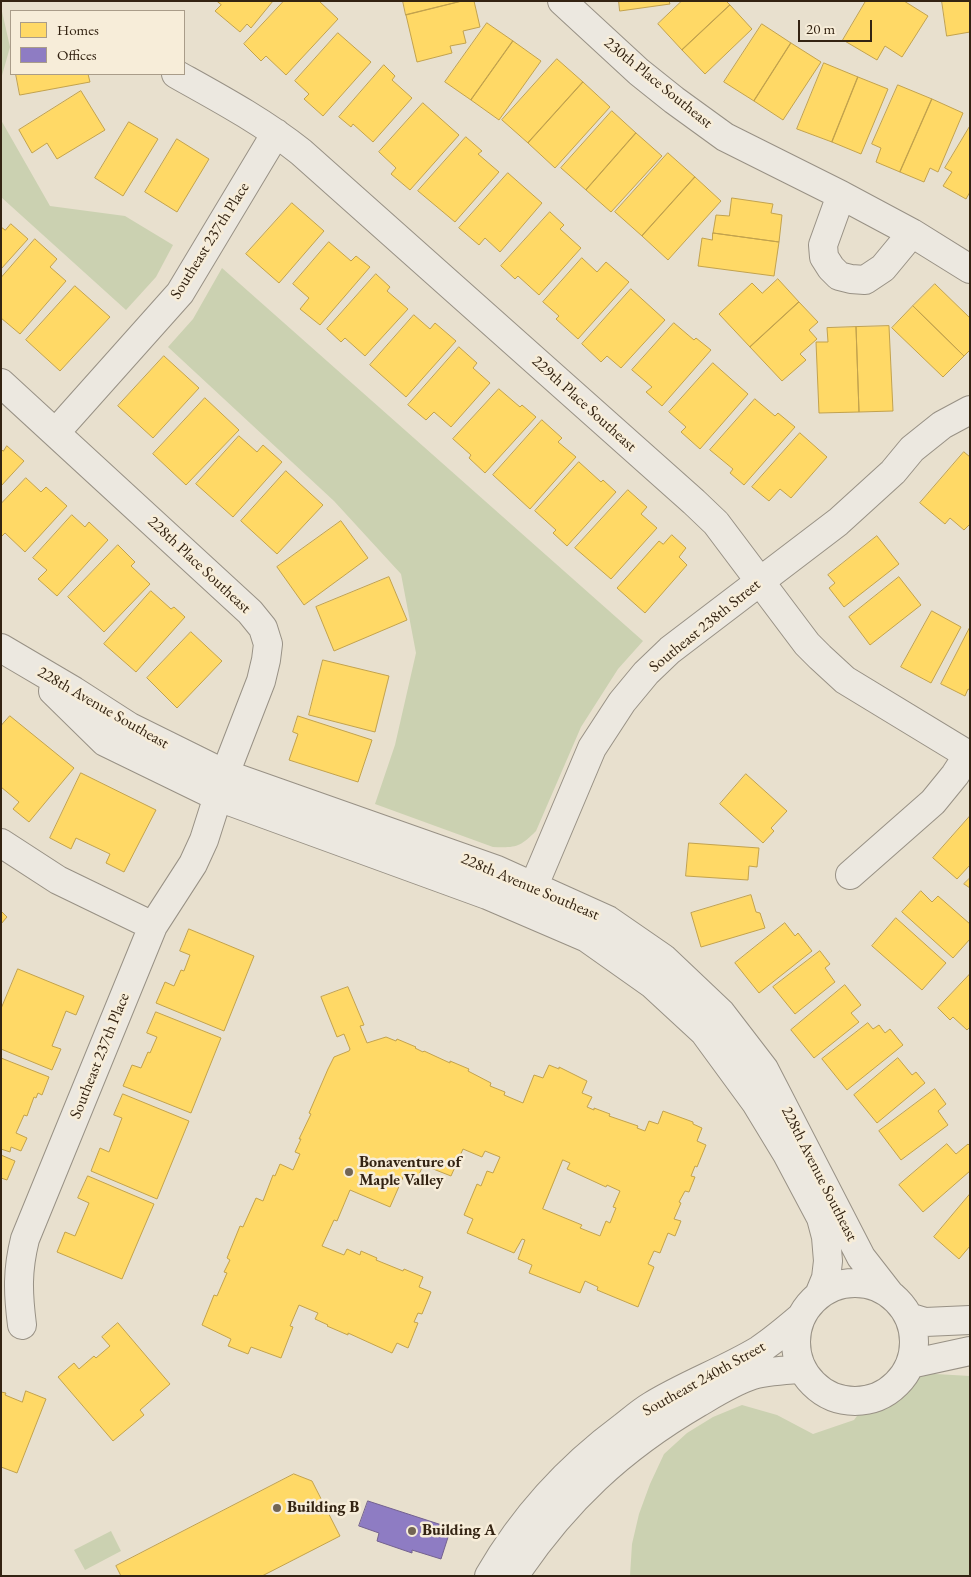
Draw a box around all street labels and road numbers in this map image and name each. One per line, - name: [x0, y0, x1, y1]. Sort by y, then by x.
- street label: 230th Place Southeast: [600, 33, 716, 133]
- street label: Southeast 237th Place: [166, 179, 254, 303]
- street label: 229th Place Southeast: [528, 352, 640, 456]
- street label: 228th Place Southeast: [143, 512, 255, 618]
- street label: Southeast 238th Street: [645, 575, 765, 677]
- street label: 228th Avenue Southeast: [34, 663, 172, 753]
- street label: 228th Avenue Southeast: [458, 849, 602, 925]
- street label: Southeast 237th Place: [66, 990, 134, 1122]
- street label: 228th Avenue Southeast: [777, 1103, 861, 1245]
- street label: Southeast 240th Street: [639, 1337, 769, 1421]

